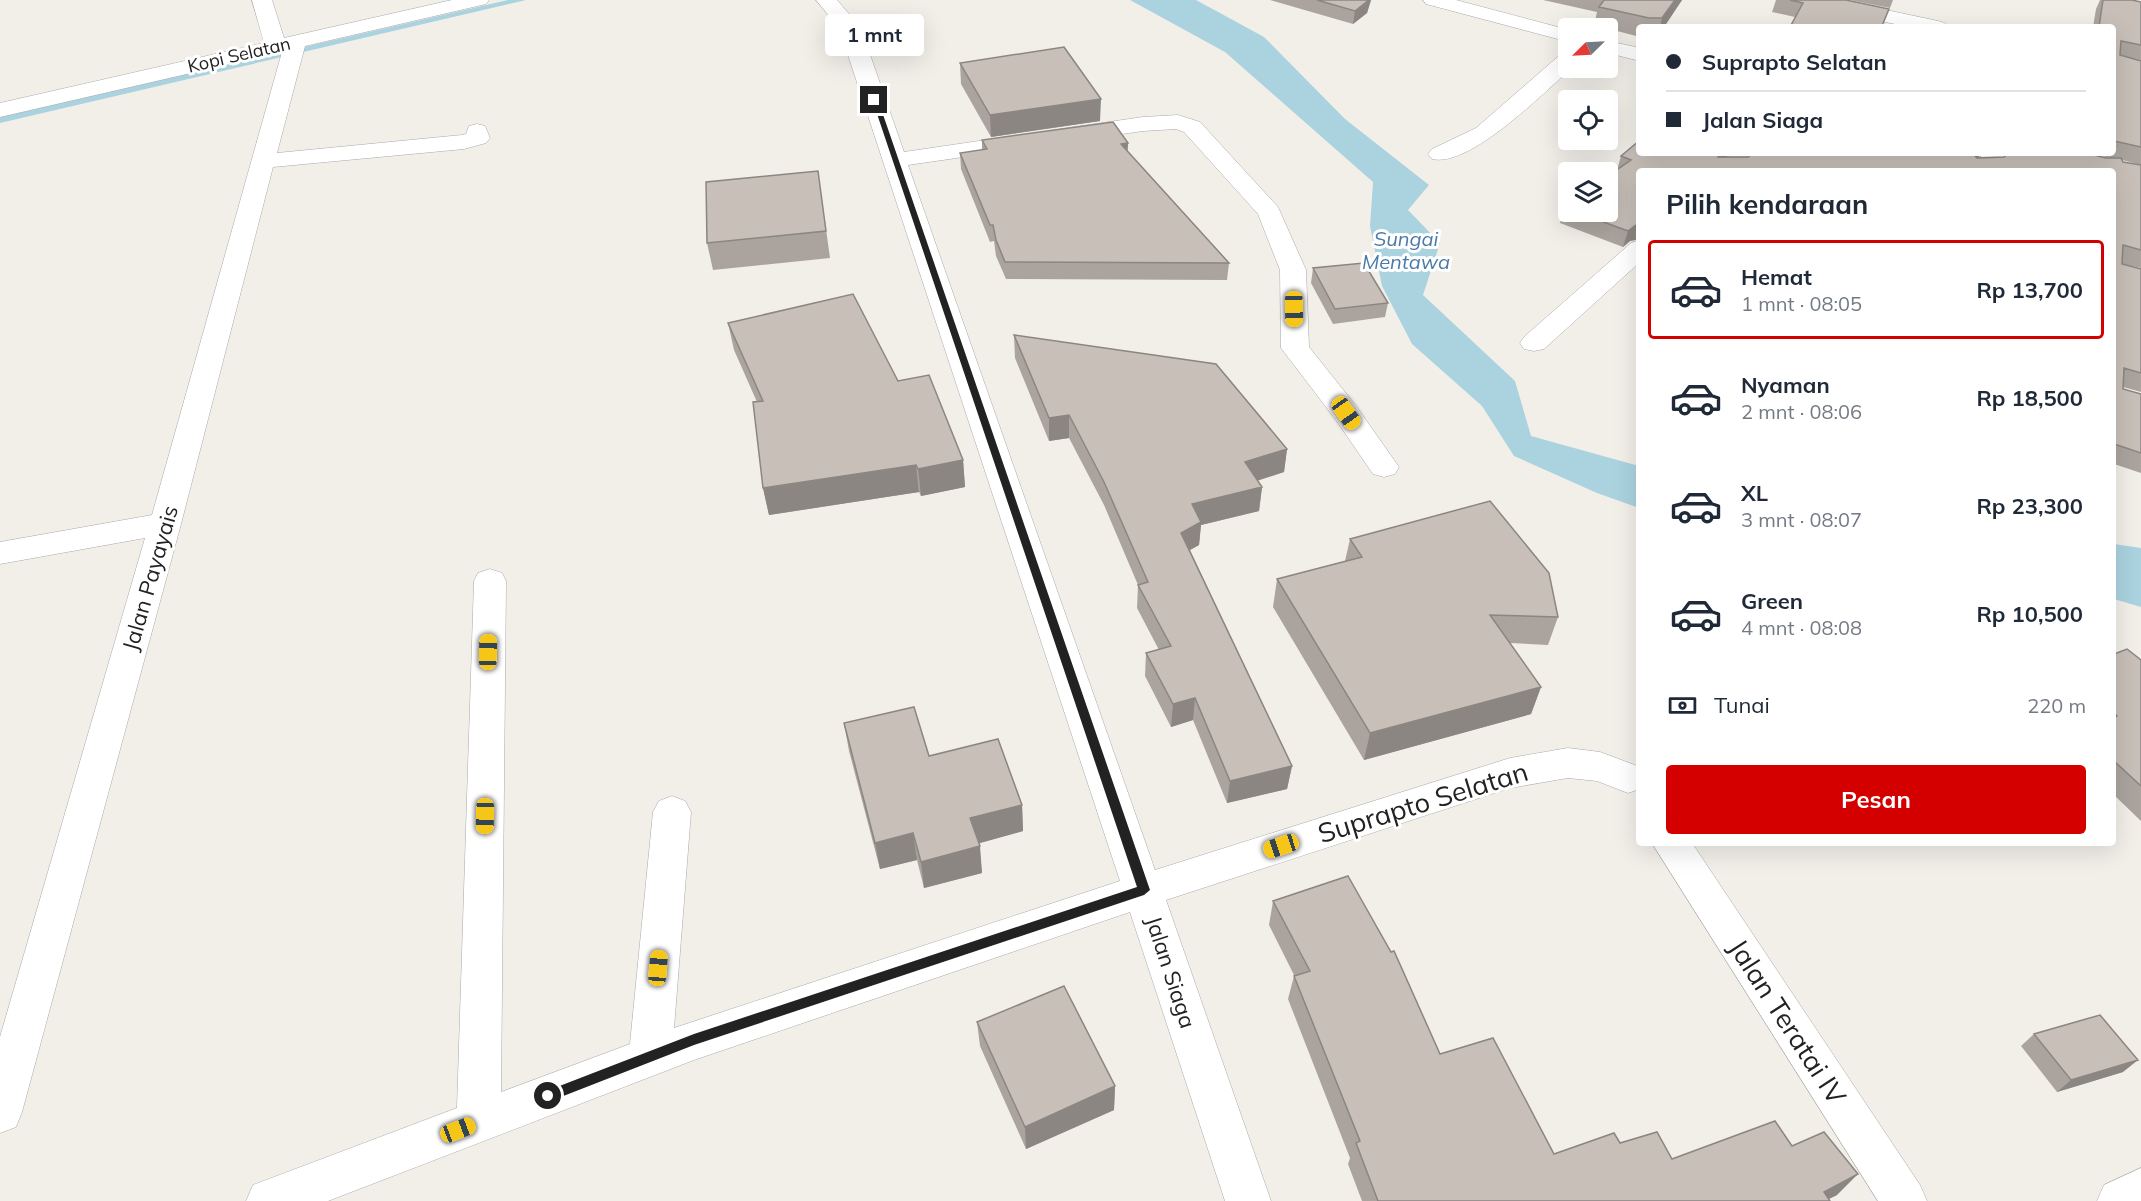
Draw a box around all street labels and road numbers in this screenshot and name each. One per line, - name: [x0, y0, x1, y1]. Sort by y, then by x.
- street label: Kopi Selatan: [185, 31, 293, 78]
- street label: Jalan Payayais: [116, 502, 184, 654]
- street label: Suprapto Selatan: [1314, 754, 1532, 850]
- street label: Jalan Siaga: [1140, 912, 1202, 1032]
- street label: Jalan Teratai IV: [1722, 932, 1854, 1111]

